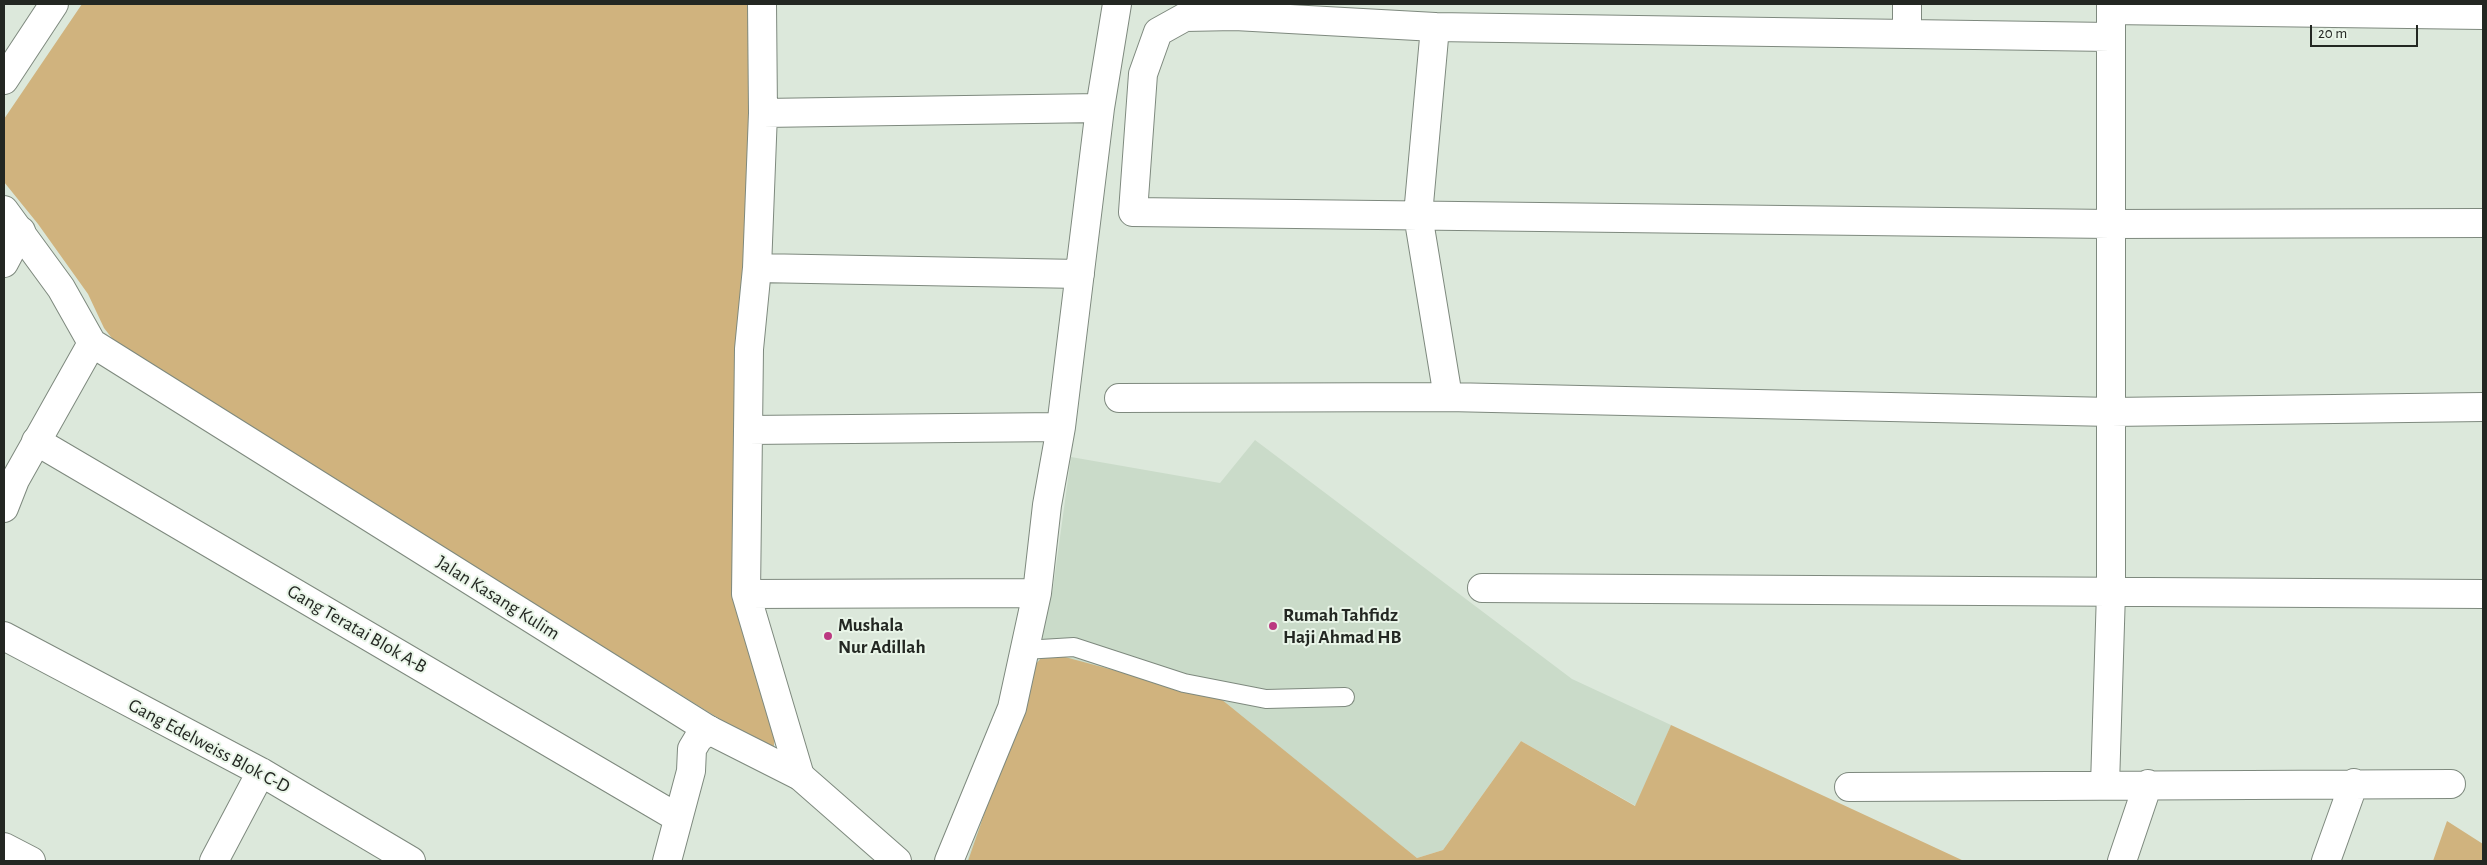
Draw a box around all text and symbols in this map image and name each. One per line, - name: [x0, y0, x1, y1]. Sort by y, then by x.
- scale bar: [2312, 15, 2420, 47]
- text: 20 m: [2318, 26, 2347, 41]
- street label: Jalan Kasang Kulim: [432, 551, 564, 645]
- street label: Gang Teratai Blok A-B: [283, 580, 431, 678]
- place label: Rumah Tahfidz Haji Ahmad HB: [1283, 604, 1401, 648]
- place label: Mushala Nur Adillah: [838, 614, 926, 658]
- marker: Rumah Tahfidz Haji Ahmad HB: [1267, 620, 1279, 632]
- marker: Mushala Nur Adillah: [822, 630, 834, 642]
- street label: Gang Edelweiss Blok C-D: [124, 694, 294, 798]

